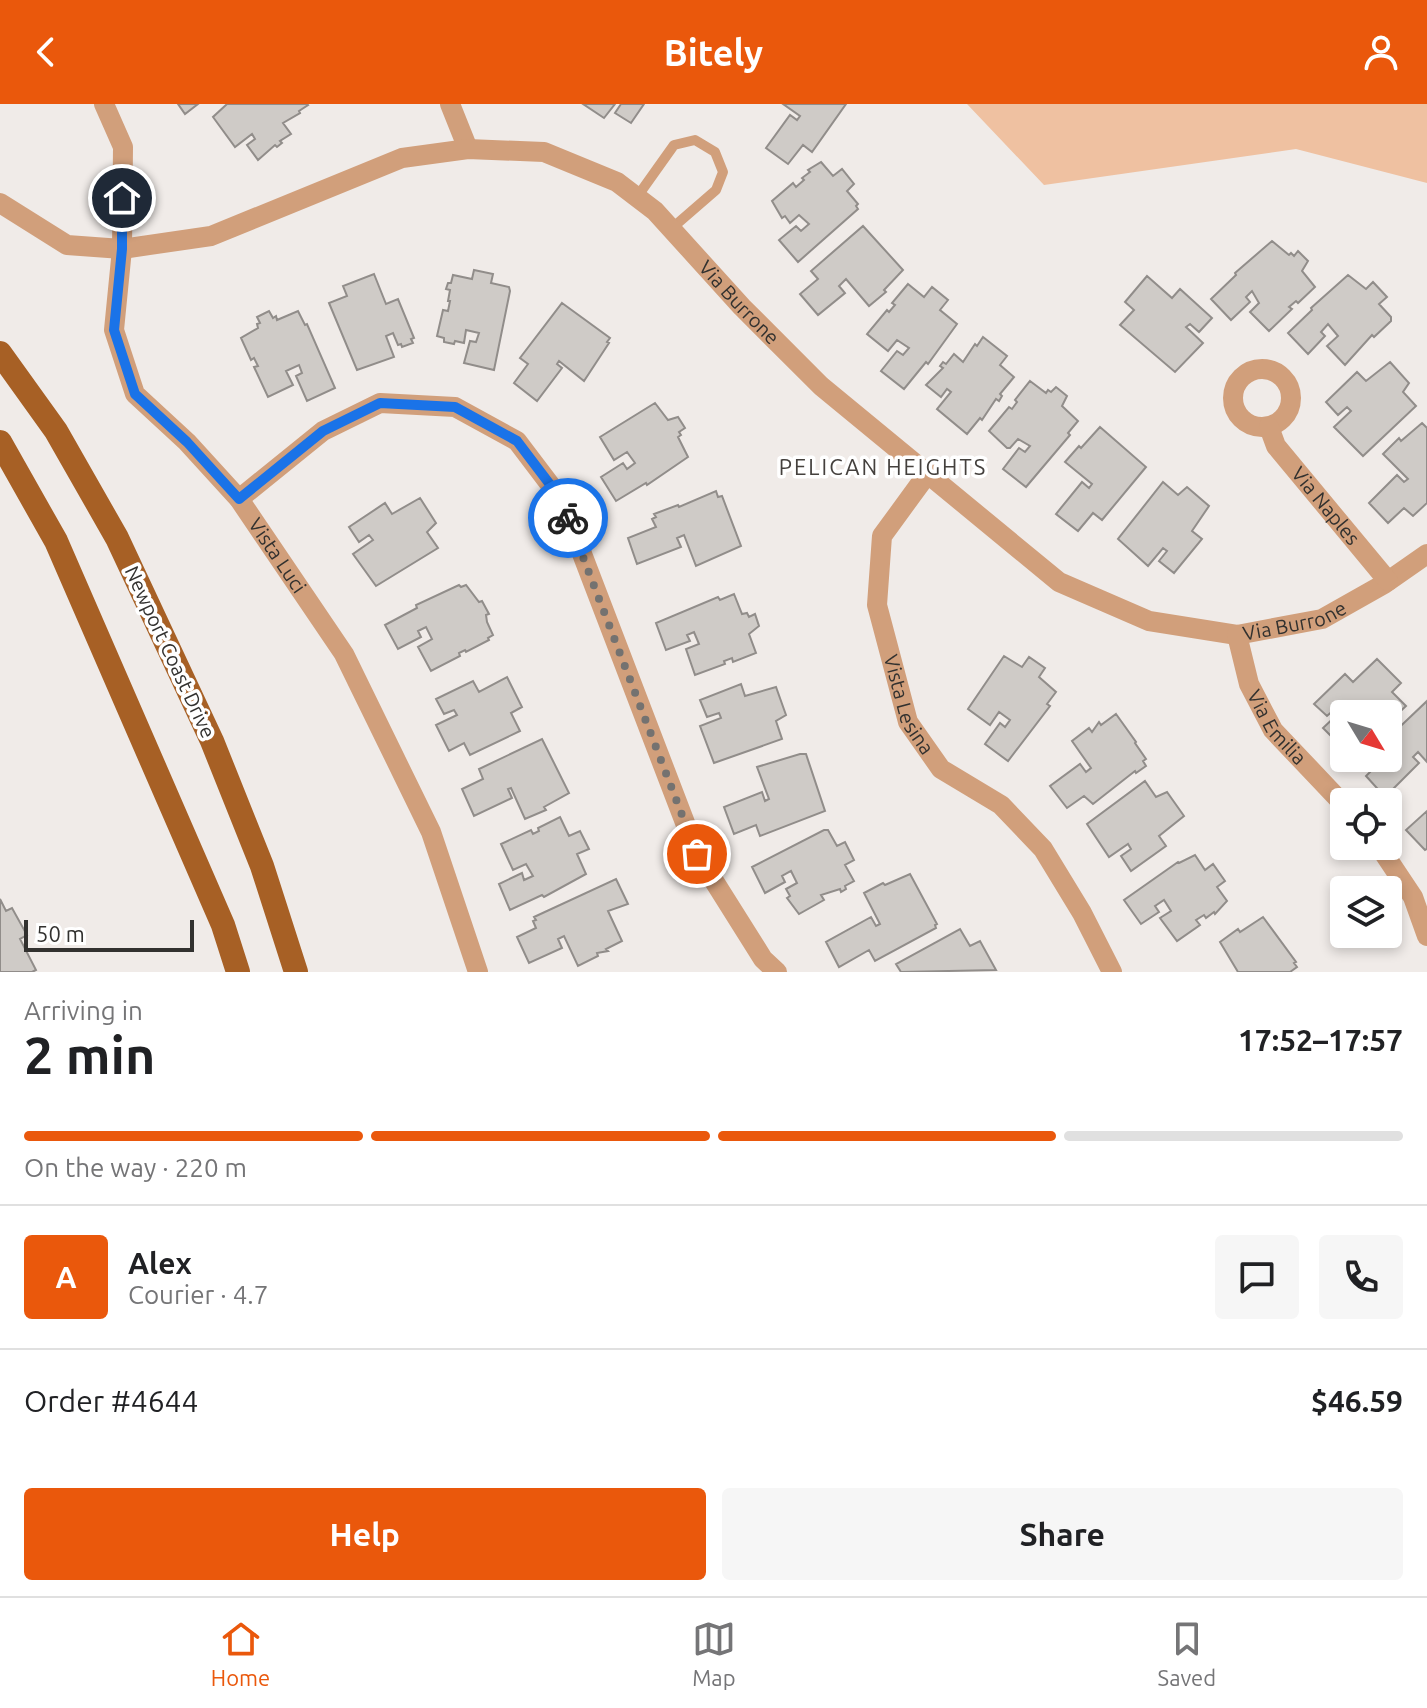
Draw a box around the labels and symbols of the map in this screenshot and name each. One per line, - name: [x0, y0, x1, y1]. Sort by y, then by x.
- pin: [88, 164, 156, 232]
- street label: Via Burrone: [694, 255, 784, 349]
- district label: PELICAN HEIGHTS: [779, 454, 987, 479]
- street label: Via Naples: [1287, 462, 1365, 549]
- courier: [528, 478, 608, 558]
- street label: Vista Luci: [244, 513, 311, 597]
- street label: Newport Coast Drive: [121, 562, 220, 741]
- street label: Via Burrone: [1241, 596, 1350, 645]
- street label: Vista Lesina: [880, 652, 939, 758]
- street label: Via Emilia: [1243, 686, 1311, 769]
- north arrow: [1330, 700, 1402, 772]
- pin: [663, 820, 731, 888]
- scale bar: [24, 916, 194, 952]

